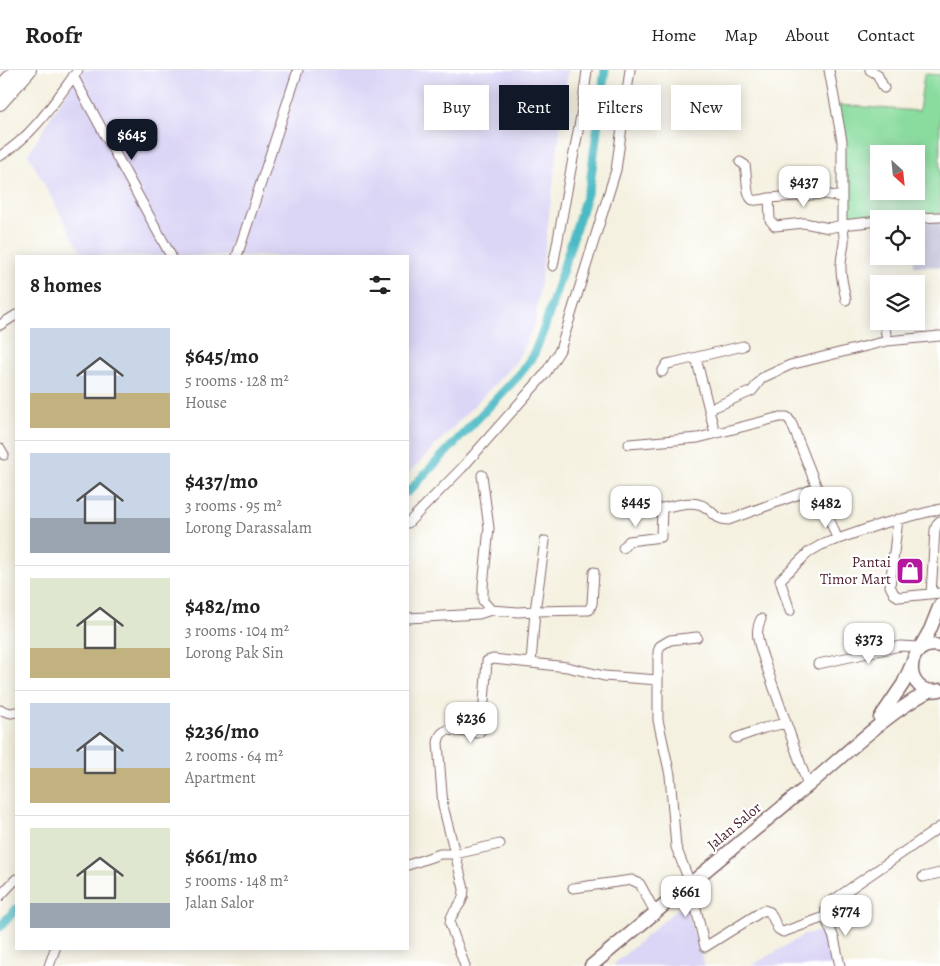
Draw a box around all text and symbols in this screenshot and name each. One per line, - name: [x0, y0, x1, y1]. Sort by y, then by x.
- text: Roofr: [25, 19, 82, 51]
- text: Home: [651, 23, 696, 47]
- text: Map: [724, 23, 757, 47]
- text: About: [785, 23, 829, 47]
- text: Contact: [857, 23, 915, 47]
- chip: Buy: [424, 85, 489, 130]
- chip: Rent: [499, 85, 569, 130]
- chip: Filters: [579, 85, 661, 130]
- chip: New: [671, 85, 741, 130]
- pin: $645: [102, 118, 162, 161]
- text: $645: [117, 124, 147, 146]
- north arrow: [870, 145, 925, 200]
- map controls: [870, 145, 925, 330]
- pin: $437: [774, 166, 834, 208]
- text: $437: [790, 171, 818, 193]
- button: locate: [870, 210, 925, 265]
- text: 8 homes: [30, 271, 102, 299]
- icon: filters: [366, 271, 394, 299]
- button: layers: [870, 275, 925, 330]
- text: $645/mo: [185, 342, 259, 370]
- icon: home: [70, 348, 130, 408]
- text: 5 rooms · 128 m²: [185, 370, 289, 392]
- text: House: [185, 392, 227, 414]
- text: $437/mo: [185, 467, 258, 495]
- icon: home: [70, 473, 130, 533]
- pin: $445: [606, 486, 666, 528]
- pin: $482: [796, 486, 856, 529]
- text: $445: [621, 491, 651, 513]
- text: $482: [811, 492, 841, 514]
- text: 3 rooms · 95 m²: [185, 495, 282, 517]
- text: Lorong Darassalam: [185, 517, 312, 539]
- place label: Pantai Timor Mart: [820, 552, 891, 589]
- shop icon: Pantai Timor Mart: [895, 556, 925, 586]
- text: $482/mo: [185, 592, 260, 620]
- icon: home: [70, 598, 130, 658]
- text: 3 rooms · 104 m²: [185, 620, 289, 642]
- pin: $373: [839, 622, 899, 665]
- text: $373: [855, 628, 883, 650]
- text: Lorong Pak Sin: [185, 642, 284, 664]
- pin: $236: [441, 702, 501, 744]
- text: $236: [456, 707, 486, 729]
- text: $236/mo: [185, 717, 259, 745]
- icon: home: [70, 723, 130, 783]
- text: 2 rooms · 64 m²: [185, 745, 283, 767]
- text: Apartment: [185, 767, 256, 789]
- street label: Jalan Salor: [703, 797, 765, 854]
- text: $661/mo: [185, 842, 257, 870]
- icon: home: [70, 848, 130, 908]
- text: 5 rooms · 148 m²: [185, 870, 288, 892]
- pin: $661: [656, 876, 716, 918]
- text: $661: [672, 881, 700, 903]
- text: Jalan Salor: [185, 892, 254, 914]
- pin: $774: [816, 894, 876, 937]
- text: $774: [832, 900, 860, 922]

